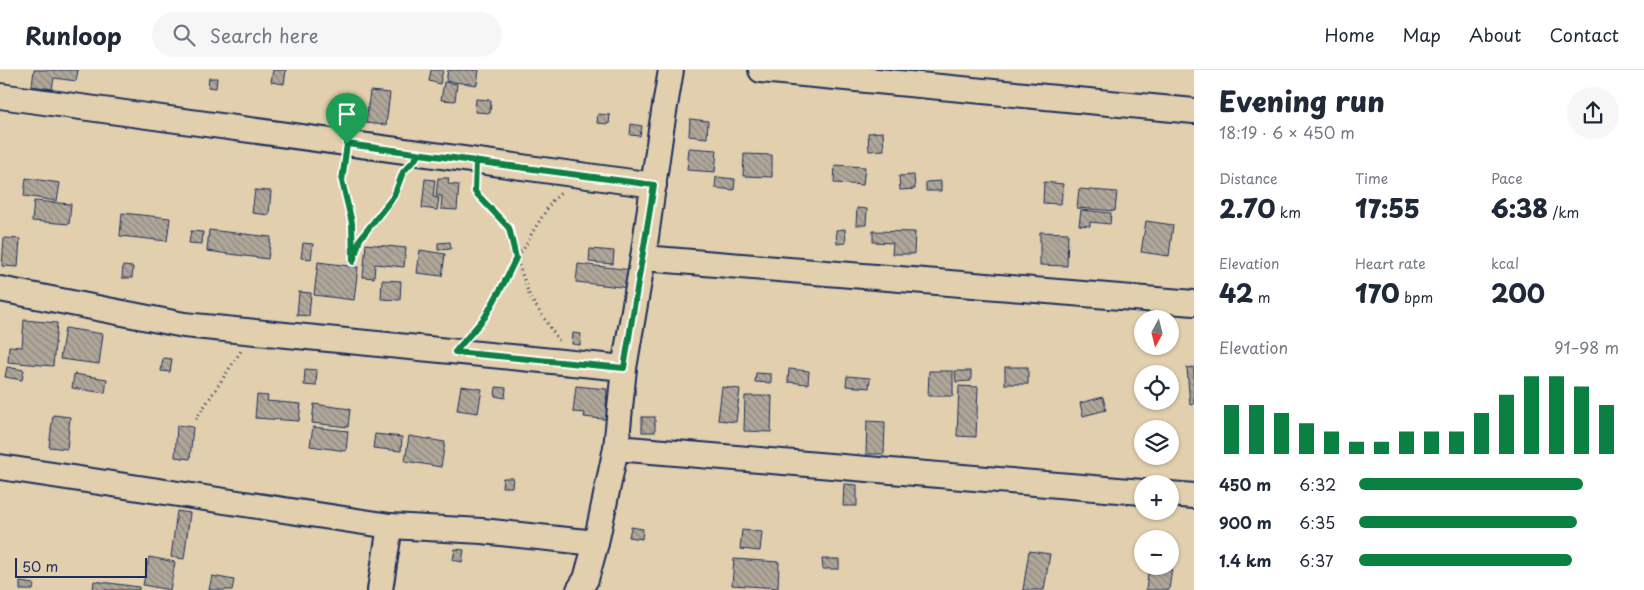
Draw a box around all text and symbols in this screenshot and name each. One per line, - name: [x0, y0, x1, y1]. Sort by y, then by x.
- search box: [152, 12, 502, 57]
- text: Runloop: [25, 17, 122, 53]
- icon: search: [170, 21, 198, 49]
- text: Search here: [210, 21, 318, 49]
- text: Home: [1324, 21, 1374, 48]
- text: Map: [1402, 21, 1441, 48]
- text: About: [1469, 21, 1521, 48]
- text: Contact: [1549, 21, 1619, 48]
- text: Evening run: [1219, 79, 1385, 122]
- button: share: [1567, 87, 1619, 139]
- pin: [326, 93, 368, 144]
- icon: arrive: [333, 100, 361, 128]
- text: 18:19 · 6 × 450 m: [1219, 120, 1355, 144]
- text: Distance: [1219, 168, 1278, 189]
- text: Time: [1355, 168, 1388, 189]
- text: Pace: [1491, 168, 1523, 189]
- text: 2.70: [1219, 189, 1275, 227]
- text: 17:55: [1355, 189, 1420, 227]
- text: 6:38: [1491, 189, 1548, 227]
- text: km: [1275, 202, 1301, 223]
- text: /km: [1548, 202, 1579, 223]
- text: Elevation: [1219, 253, 1279, 274]
- text: Heart rate: [1355, 253, 1426, 274]
- text: kcal: [1491, 253, 1519, 274]
- text: 42: [1219, 274, 1253, 312]
- text: 170: [1355, 274, 1400, 312]
- text: 200: [1491, 274, 1545, 312]
- text: m: [1253, 287, 1270, 308]
- text: bpm: [1400, 287, 1433, 308]
- north arrow: [1134, 310, 1179, 355]
- map controls: [1134, 310, 1179, 575]
- text: Elevation: [1219, 335, 1288, 359]
- text: 91–98 m: [1554, 335, 1619, 359]
- button: locate: [1134, 365, 1179, 410]
- button: layers: [1134, 420, 1179, 465]
- text: 450 m: [1219, 472, 1271, 496]
- text: 6:32: [1299, 472, 1336, 496]
- button: +: [1134, 475, 1179, 520]
- text: 900 m: [1219, 510, 1272, 534]
- text: 6:35: [1299, 510, 1335, 534]
- button: −: [1134, 530, 1179, 575]
- text: 1.4 km: [1219, 548, 1271, 572]
- text: 6:37: [1299, 548, 1334, 572]
- scale bar: [15, 555, 148, 578]
- text: 50 m: [22, 556, 58, 577]

